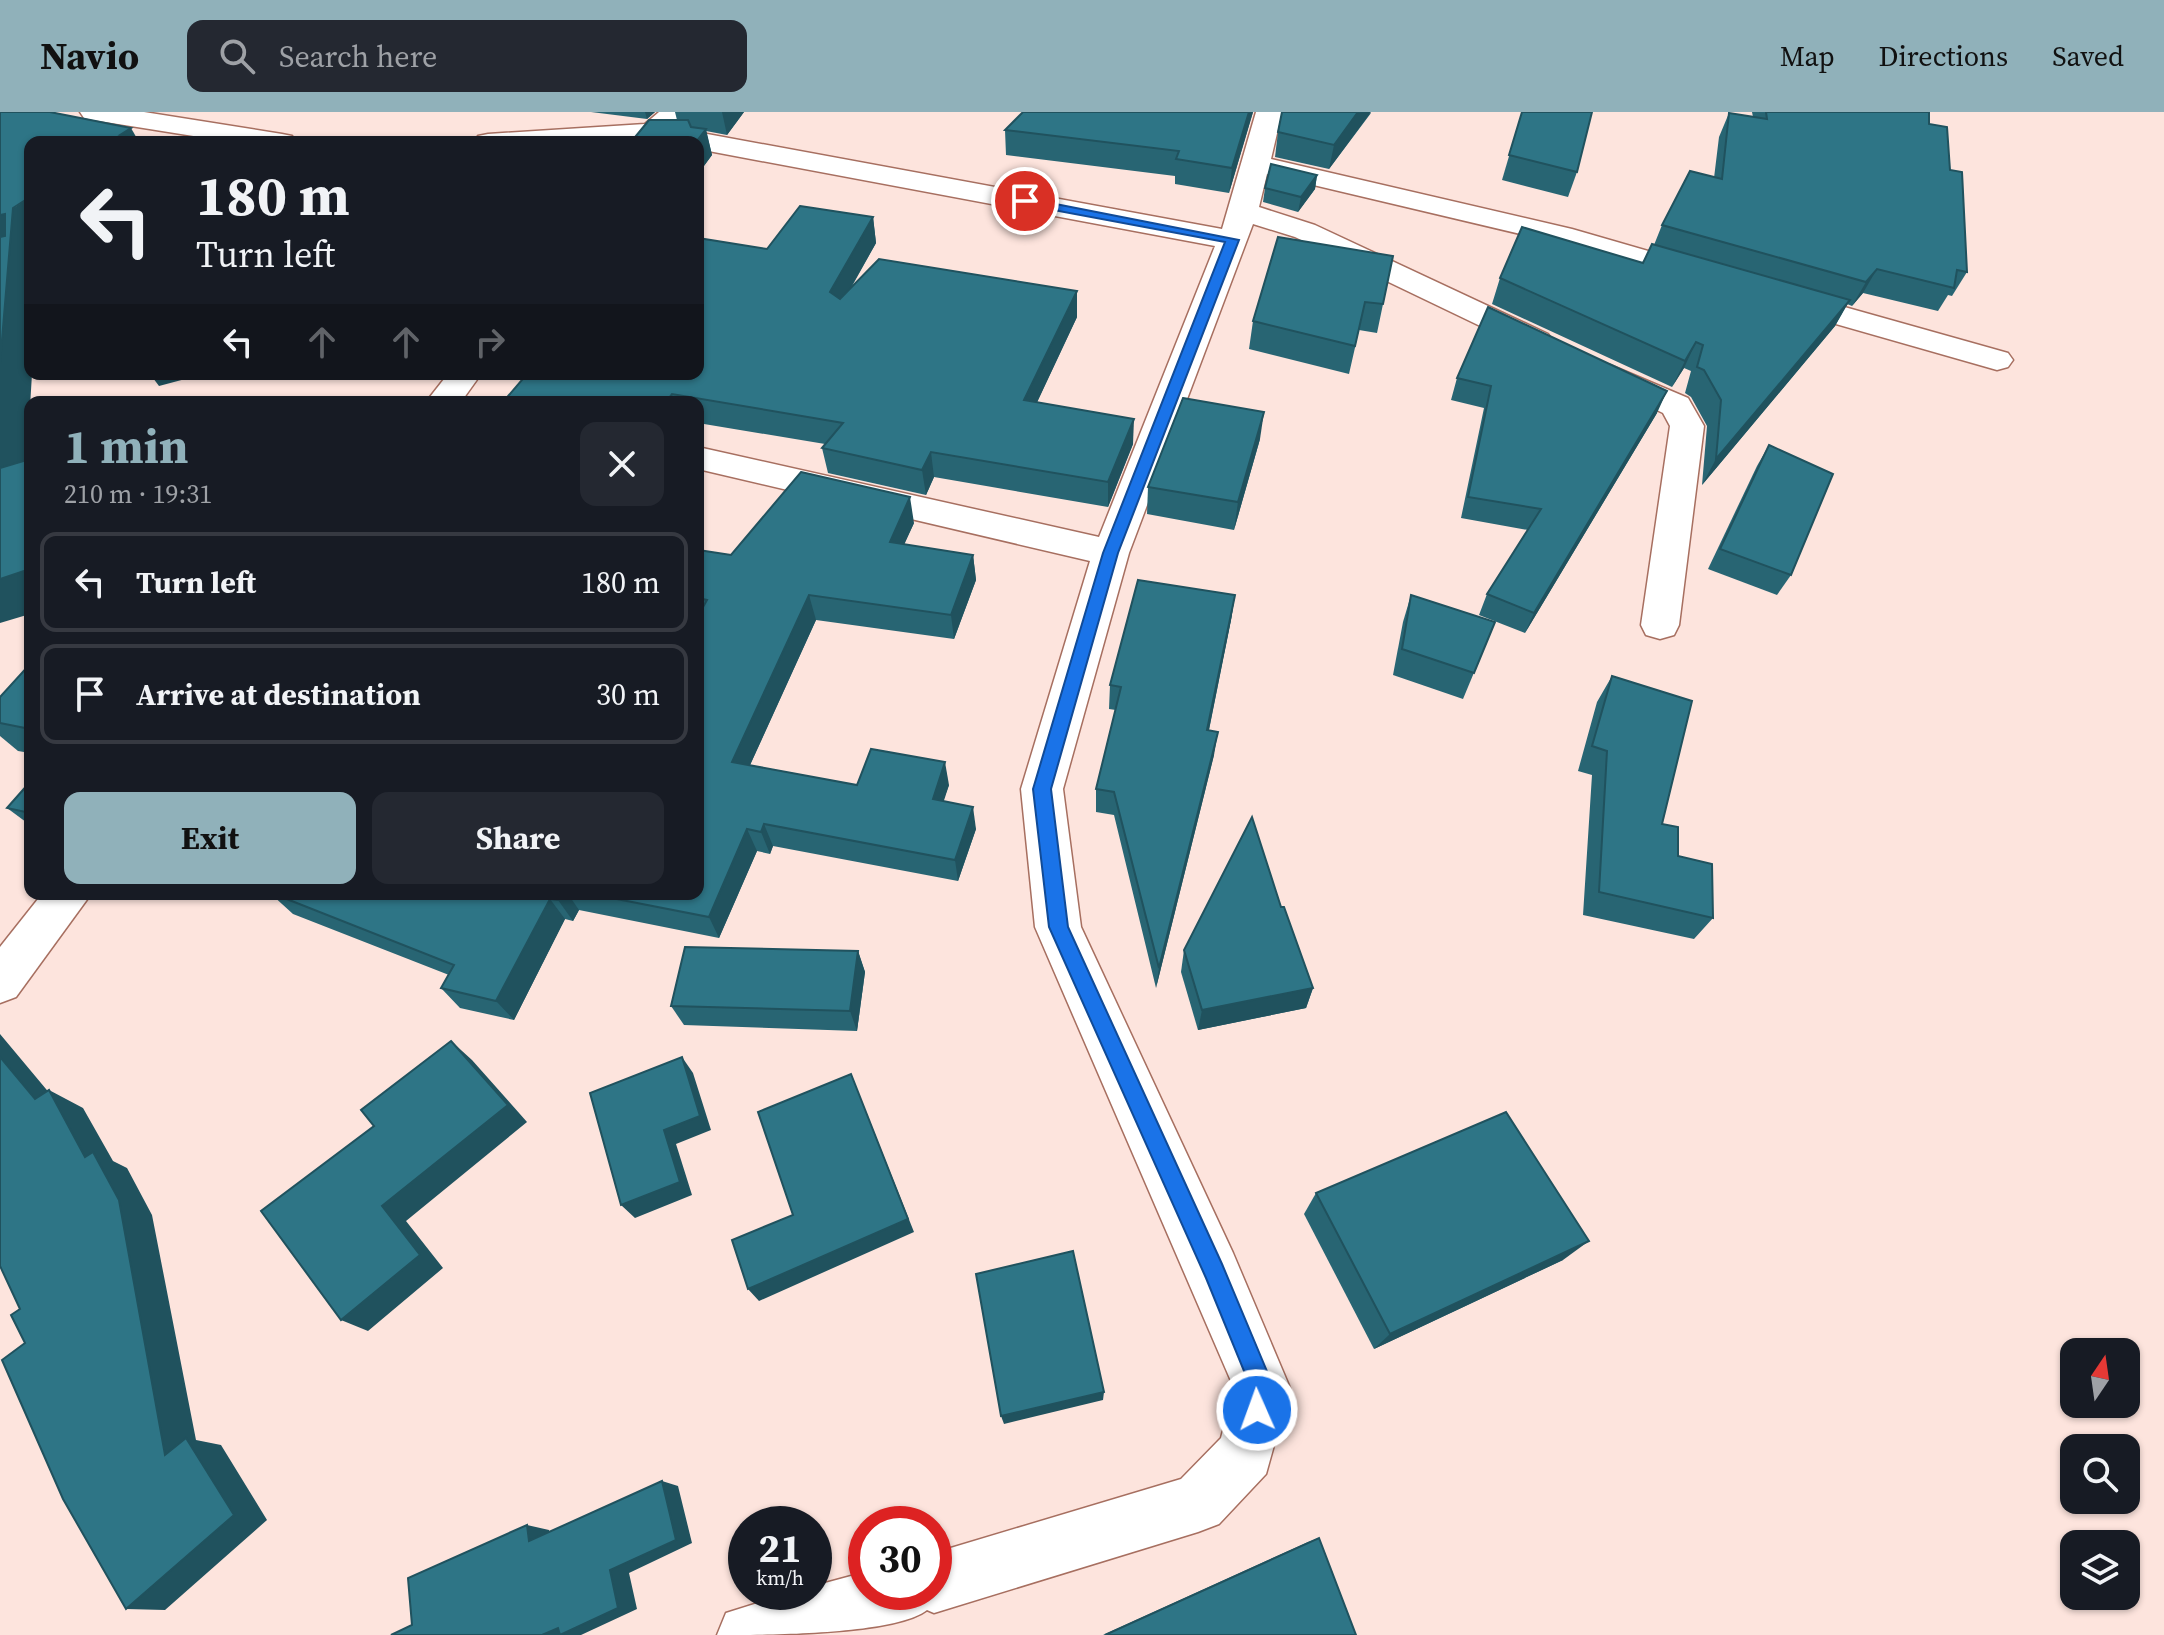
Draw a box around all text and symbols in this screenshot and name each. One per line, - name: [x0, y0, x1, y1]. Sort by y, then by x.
- search box: [187, 20, 747, 92]
- text: Navio: [40, 30, 139, 82]
- icon: search: [215, 34, 259, 78]
- text: Search here: [279, 36, 437, 77]
- text: Map: [1780, 37, 1835, 75]
- text: Directions: [1879, 37, 2008, 75]
- text: Saved: [2052, 37, 2124, 75]
- text: 180 m: [196, 157, 350, 234]
- pin: [991, 167, 1059, 235]
- icon: left: [64, 168, 168, 272]
- icon: arrive: [1003, 179, 1047, 223]
- text: Turn left: [196, 230, 335, 279]
- icon: left: [216, 320, 260, 364]
- icon: ahead: [300, 320, 344, 364]
- icon: ahead: [384, 320, 428, 364]
- icon: right: [468, 320, 512, 364]
- text: 1 min: [64, 413, 189, 479]
- button: close: [580, 422, 664, 506]
- text: 210 m · 19:31: [64, 476, 212, 512]
- icon: left: [68, 560, 112, 604]
- text: Turn left: [136, 562, 256, 603]
- text: 180 m: [581, 562, 660, 603]
- icon: arrive: [68, 672, 112, 716]
- text: Arrive at destination: [136, 674, 421, 715]
- text: 30 m: [596, 674, 660, 715]
- button: Exit: [64, 792, 356, 884]
- button: Share: [372, 792, 664, 884]
- north arrow: [2060, 1338, 2140, 1418]
- map controls: [2060, 1338, 2140, 1610]
- position arrow: [1215, 1368, 1299, 1452]
- button: search: [2060, 1434, 2140, 1514]
- speed limit sign: 30: [848, 1506, 952, 1610]
- text: 21: [758, 1521, 802, 1575]
- button: layers: [2060, 1530, 2140, 1610]
- text: km/h: [756, 1564, 804, 1592]

